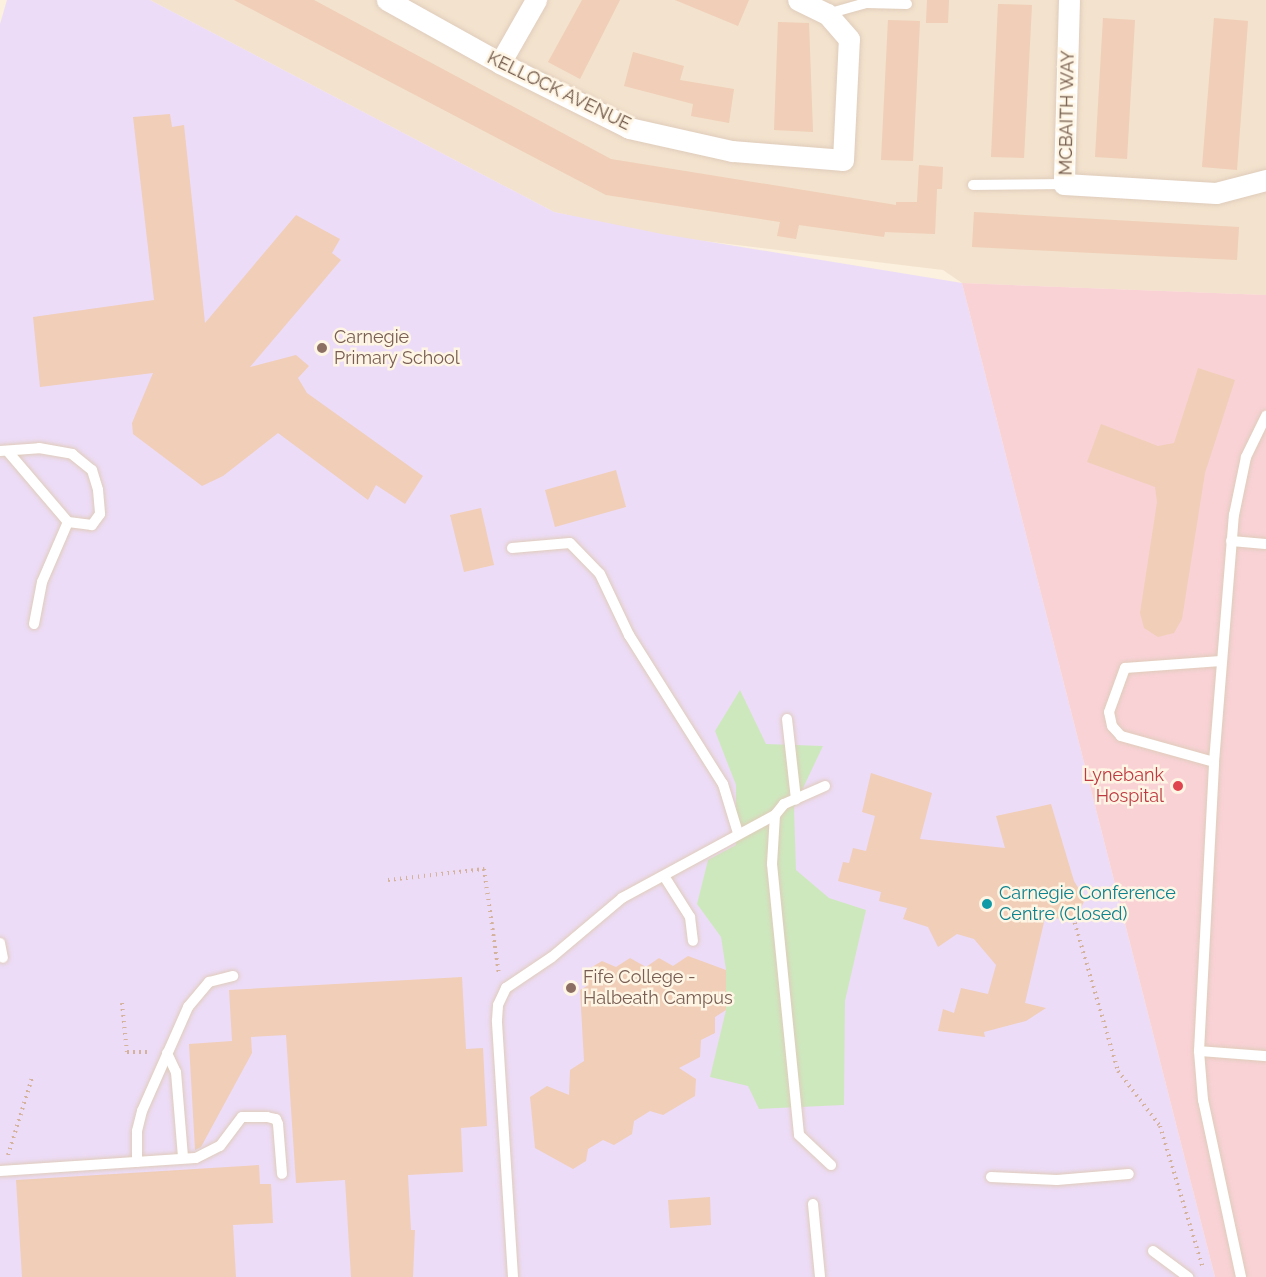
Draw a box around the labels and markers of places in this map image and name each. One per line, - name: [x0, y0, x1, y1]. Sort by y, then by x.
- place label: Carnegie Primary School: [334, 327, 460, 370]
- marker: Carnegie Primary School: [315, 341, 329, 355]
- place label: Lynebank Hospital: [1083, 765, 1164, 808]
- marker: Lynebank Hospital: [1169, 777, 1187, 795]
- place label: Carnegie Conference Centre (Closed): [999, 883, 1176, 926]
- marker: Carnegie Conference Centre (Closed): [980, 897, 994, 911]
- place label: Fife College - Halbeath Campus: [583, 967, 733, 1010]
- marker: Fife College - Halbeath Campus: [564, 981, 578, 995]

